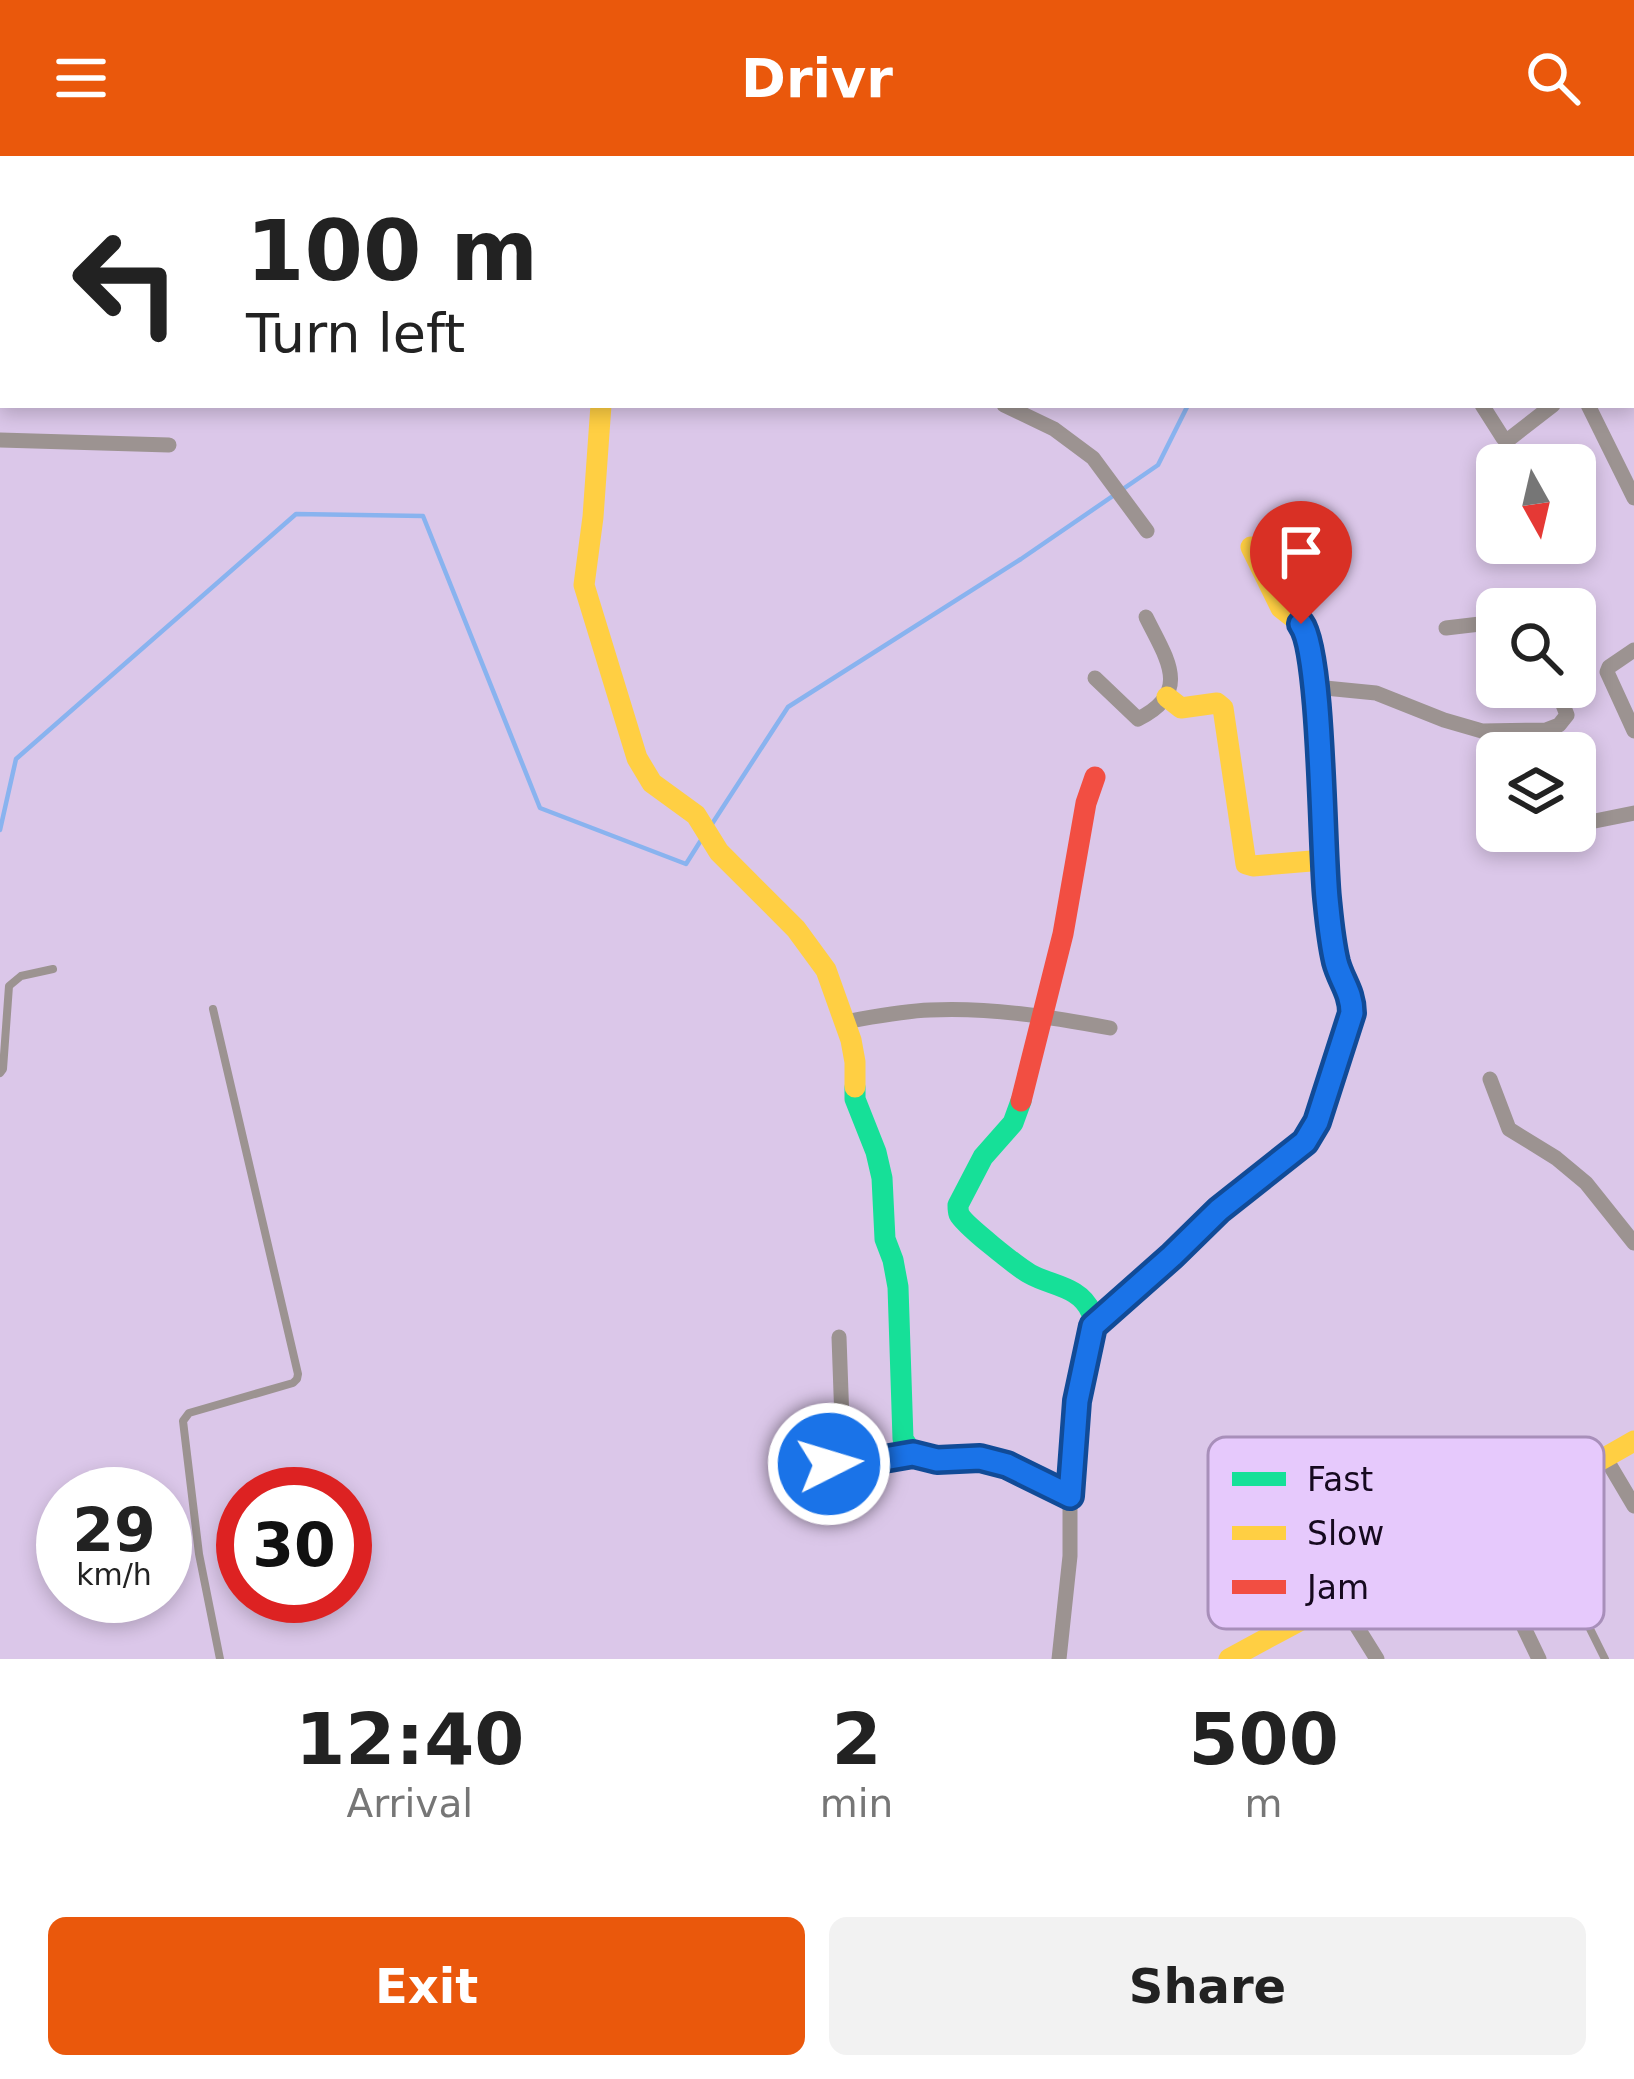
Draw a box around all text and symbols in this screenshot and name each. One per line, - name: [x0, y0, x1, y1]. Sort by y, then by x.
- icon: menu: [48, 45, 114, 111]
- icon: search: [1520, 45, 1586, 111]
- text: Drivr: [741, 47, 893, 110]
- text: 100 m: [246, 202, 538, 300]
- icon: left: [48, 204, 204, 360]
- text: Turn left: [246, 302, 465, 365]
- north arrow: [1476, 444, 1596, 564]
- map controls: [1476, 444, 1596, 852]
- pin: [1250, 501, 1352, 624]
- icon: arrive: [1268, 519, 1334, 585]
- button: search: [1476, 588, 1596, 708]
- button: layers: [1476, 732, 1596, 852]
- position arrow: [766, 1401, 892, 1527]
- legend: [1208, 1437, 1604, 1629]
- text: Fast: [1307, 1460, 1373, 1499]
- speed limit sign: 30: [216, 1467, 372, 1623]
- text: 29: [72, 1495, 156, 1565]
- text: Slow: [1307, 1514, 1384, 1553]
- text: km/h: [76, 1557, 152, 1592]
- text: Jam: [1305, 1568, 1369, 1607]
- text: 12:40: [295, 1697, 524, 1781]
- text: 2: [831, 1697, 881, 1781]
- text: 500: [1188, 1697, 1339, 1781]
- text: Arrival: [346, 1781, 473, 1826]
- text: min: [820, 1781, 893, 1826]
- text: m: [1245, 1781, 1283, 1826]
- button: Exit: [48, 1917, 805, 2055]
- button: Share: [829, 1917, 1586, 2055]

